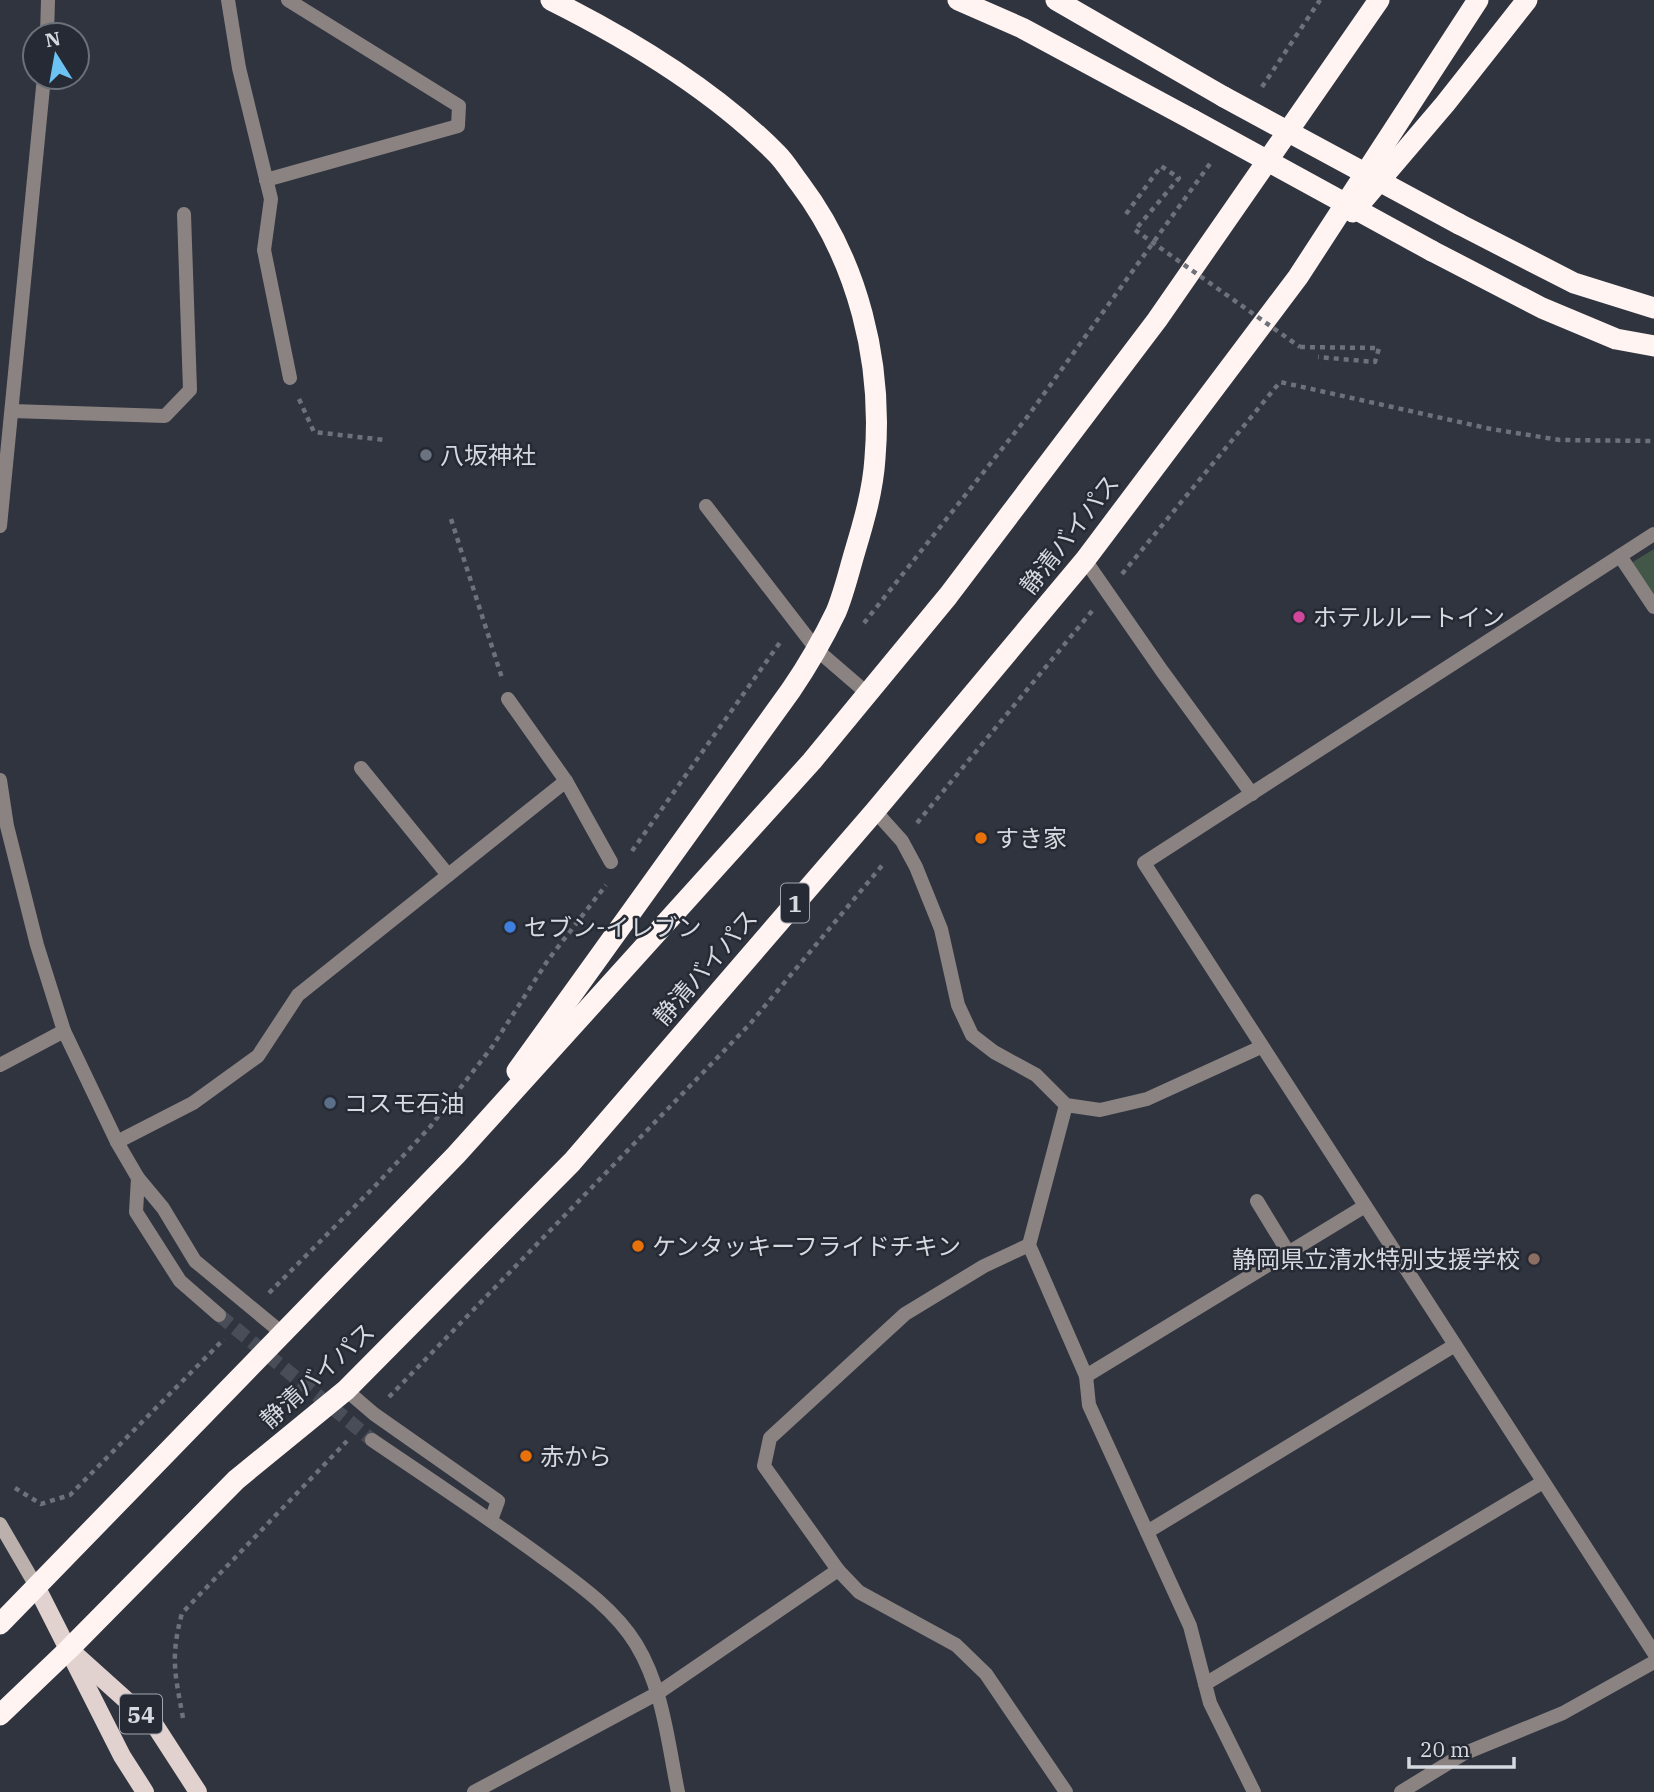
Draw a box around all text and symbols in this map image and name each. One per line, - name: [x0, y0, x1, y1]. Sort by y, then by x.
- north arrow: [21, 21, 91, 91]
- text: N: [43, 26, 62, 53]
- place label: 八坂神社: [440, 439, 536, 471]
- marker: 八坂神社: [418, 447, 434, 463]
- street label: 静清バイパス: [1012, 468, 1126, 600]
- place label: ホテルルートイン: [1313, 601, 1505, 633]
- marker: ホテルルートイン: [1291, 609, 1307, 625]
- place label: すき家: [995, 822, 1067, 854]
- marker: すき家: [973, 830, 989, 846]
- road number: 1: [781, 884, 809, 922]
- street label: 静清バイパス: [646, 902, 764, 1032]
- place label: セブン-イレブン: [524, 911, 701, 943]
- marker: セブン-イレブン: [502, 919, 518, 935]
- place label: コスモ石油: [344, 1087, 464, 1119]
- marker: コスモ石油: [322, 1095, 338, 1111]
- place label: ケンタッキーフライドチキン: [652, 1230, 961, 1262]
- marker: ケンタッキーフライドチキン: [630, 1238, 646, 1254]
- place label: 静岡県立清水特別支援学校: [1232, 1243, 1520, 1275]
- marker: 静岡県立清水特別支援学校: [1526, 1251, 1542, 1267]
- street label: 静清バイパス: [253, 1315, 381, 1435]
- place label: 赤から: [540, 1440, 612, 1472]
- marker: 赤から: [518, 1448, 534, 1464]
- road number: 54: [120, 1694, 162, 1734]
- scale bar: [1409, 1726, 1514, 1770]
- text: 20 m: [1420, 1735, 1470, 1763]

